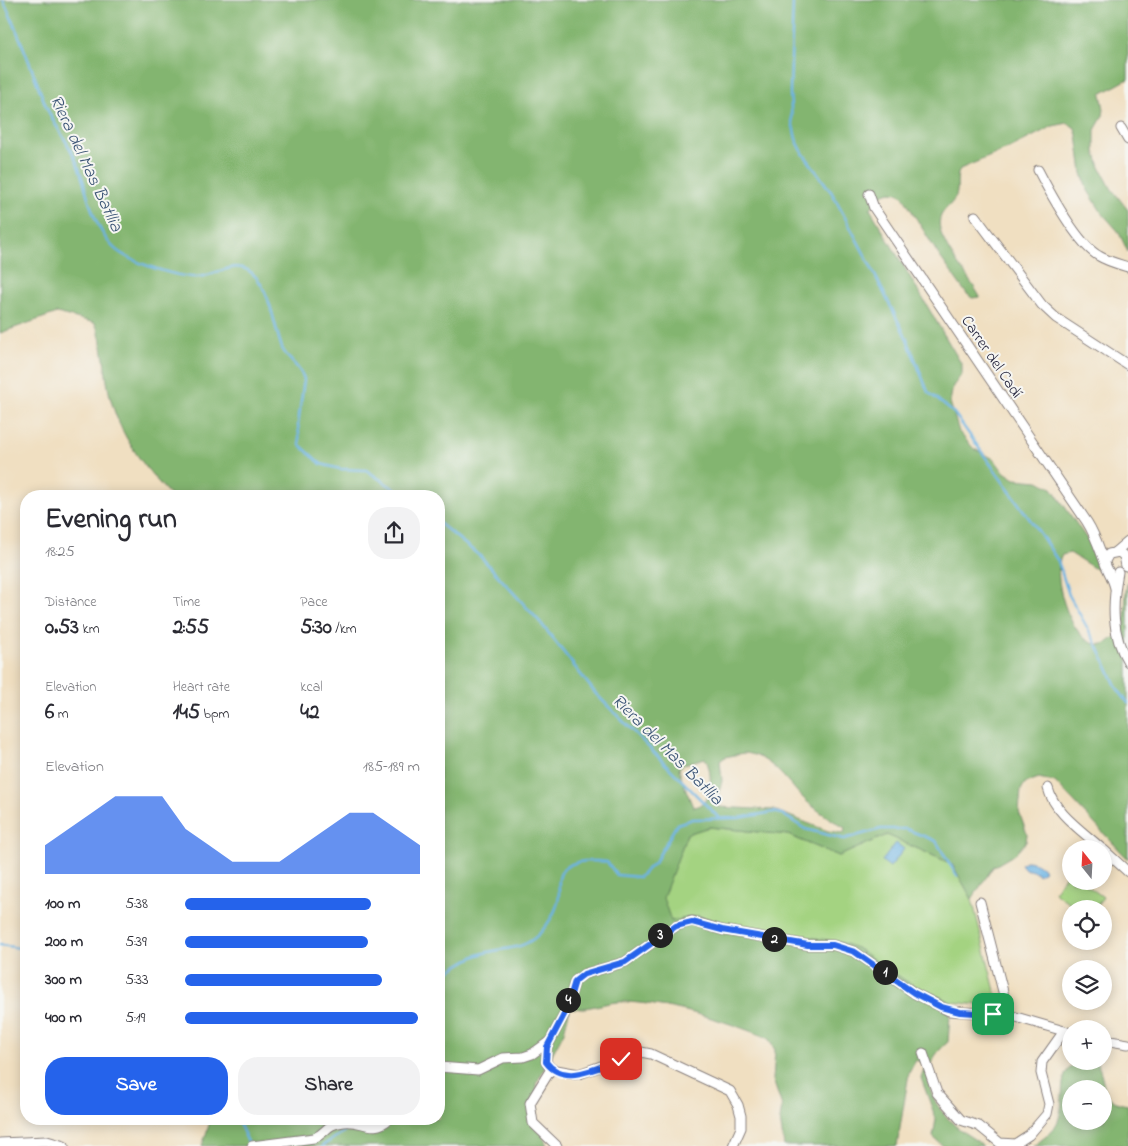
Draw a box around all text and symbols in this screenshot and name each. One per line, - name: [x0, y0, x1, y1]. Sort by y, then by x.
- water label: Riera del Mas Batllia: [42, 91, 128, 237]
- street label: Carrer del Cadí: [955, 311, 1028, 404]
- text: Evening run: [45, 500, 177, 541]
- button: share: [368, 507, 420, 559]
- text: 18:25: [45, 540, 75, 564]
- text: Distance: [45, 592, 97, 613]
- text: Time: [173, 592, 200, 613]
- text: Pace: [300, 592, 328, 613]
- text: 0.53: [45, 613, 79, 643]
- text: 2:55: [173, 613, 209, 643]
- text: 5:30: [300, 613, 332, 643]
- text: km: [79, 619, 100, 640]
- text: /km: [332, 619, 357, 640]
- text: Elevation: [45, 677, 96, 698]
- text: Heart rate: [173, 677, 230, 698]
- text: kcal: [300, 677, 323, 698]
- water label: Riera del Mas Batllia: [605, 689, 728, 812]
- text: 6: [45, 698, 54, 728]
- text: 145: [173, 698, 200, 728]
- text: 42: [300, 698, 319, 728]
- text: m: [54, 704, 69, 725]
- text: bpm: [200, 704, 229, 725]
- text: Elevation: [45, 755, 104, 779]
- text: 185–189 m: [363, 755, 420, 779]
- north arrow: [1062, 840, 1112, 890]
- map controls: [1062, 840, 1112, 1130]
- text: 100 m: [45, 892, 80, 916]
- text: 5:38: [125, 892, 148, 916]
- button: locate: [1062, 900, 1112, 950]
- pin: 3: [648, 922, 672, 948]
- text: 3: [658, 925, 663, 946]
- pin: 2: [762, 926, 786, 952]
- text: 2: [771, 929, 778, 950]
- text: 200 m: [45, 930, 83, 954]
- text: 5:39: [125, 930, 147, 954]
- pin: 1: [872, 960, 898, 984]
- button: layers: [1062, 960, 1112, 1010]
- text: 1: [883, 962, 888, 983]
- text: 300 m: [45, 968, 82, 992]
- text: 5:33: [125, 968, 149, 992]
- pin: 4: [556, 988, 580, 1012]
- text: 4: [566, 990, 571, 1011]
- pin: [972, 993, 1014, 1035]
- icon: arrive: [979, 1000, 1007, 1028]
- text: 400 m: [45, 1006, 82, 1030]
- text: 5:19: [125, 1006, 145, 1030]
- button: +: [1062, 1020, 1112, 1070]
- pin: [600, 1038, 642, 1080]
- icon: check: [607, 1045, 635, 1073]
- button: Save: [45, 1057, 228, 1115]
- button: Share: [238, 1057, 420, 1115]
- button: −: [1062, 1080, 1112, 1130]

